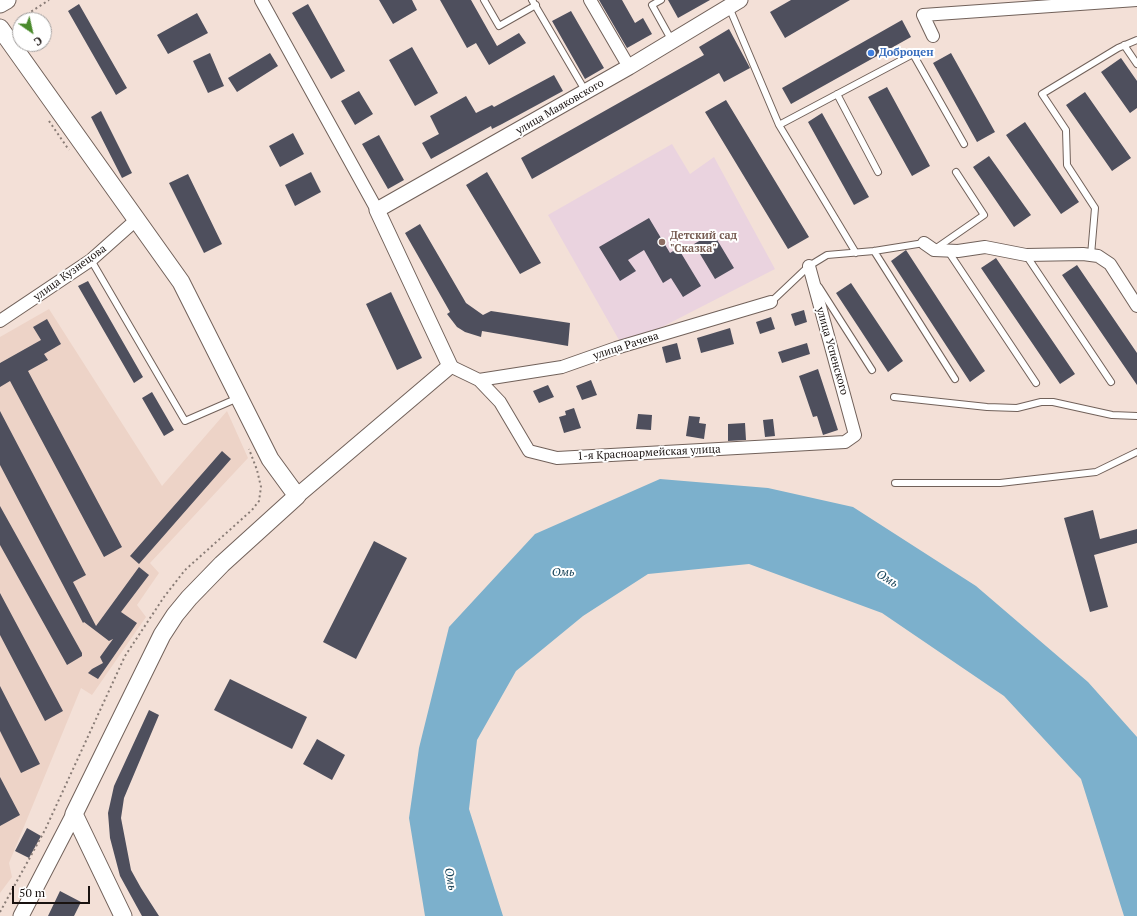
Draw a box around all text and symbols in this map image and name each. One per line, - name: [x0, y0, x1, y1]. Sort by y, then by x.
- north arrow: [12, 12, 52, 52]
- text: С: [31, 33, 45, 49]
- place label: Доброцен: [879, 46, 934, 60]
- marker: Доброцен: [866, 48, 876, 58]
- street label: улица Маяковского: [514, 76, 606, 138]
- place label: Детский сад "Сказка": [670, 229, 737, 255]
- marker: Детский сад "Сказка": [657, 237, 667, 247]
- street label: улица Кузнецова: [31, 242, 109, 304]
- street label: улица Успенского: [813, 305, 851, 397]
- street label: улица Рачева: [592, 329, 660, 363]
- street label: 1-я Красноармейская улица: [577, 443, 721, 463]
- water label: Омь: [552, 566, 574, 580]
- water label: Омь: [874, 567, 900, 591]
- water label: Омь: [441, 867, 459, 891]
- scale bar: [14, 878, 92, 904]
- text: 50 m: [19, 885, 45, 900]

